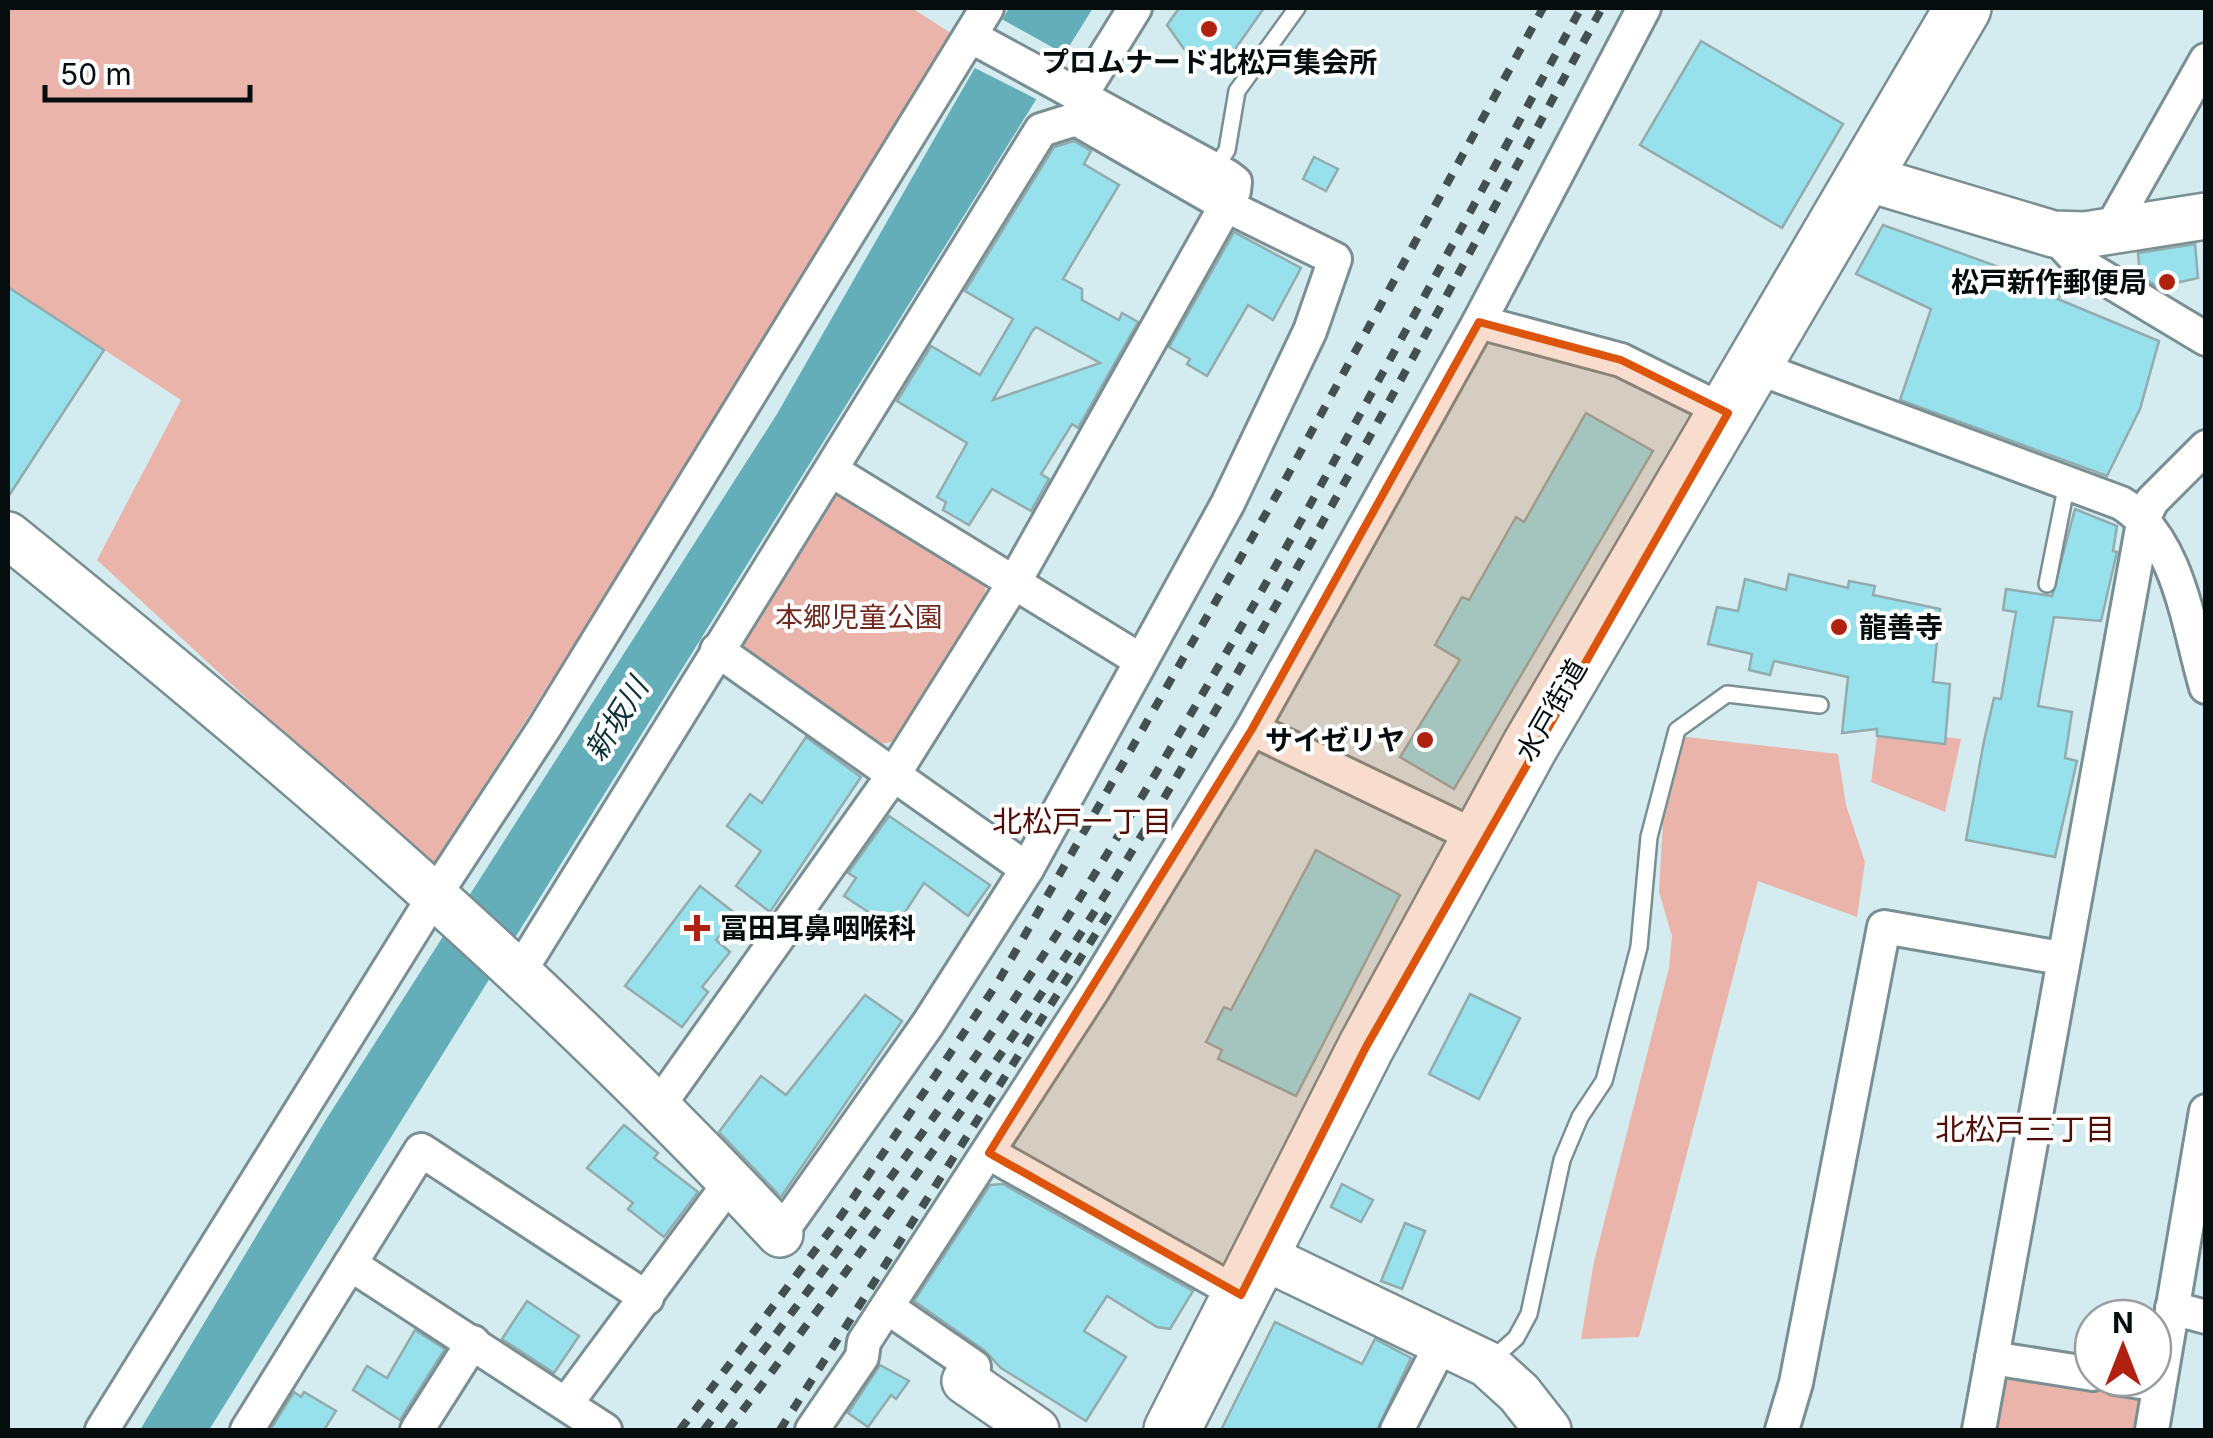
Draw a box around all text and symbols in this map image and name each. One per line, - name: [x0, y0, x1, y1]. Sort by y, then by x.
- marker: プロムナード北松戸集会所: [1198, 18, 1220, 40]
- scale bar: [45, 40, 250, 102]
- place label: プロムナード北松戸集会所: [1041, 45, 1377, 79]
- text: 50 m: [60, 56, 132, 92]
- place label: 松戸新作郵便局: [1951, 265, 2147, 299]
- marker: 松戸新作郵便局: [2156, 271, 2178, 293]
- park label: 本郷児童公園: [775, 600, 943, 634]
- place label: 龍善寺: [1859, 610, 1943, 644]
- marker: 龍善寺: [1828, 616, 1850, 638]
- street label: 水戸街道: [1508, 653, 1594, 767]
- water label: 新坂川: [577, 669, 657, 767]
- place label: サイゼリヤ: [1265, 723, 1405, 757]
- marker: サイゼリヤ: [1414, 729, 1436, 751]
- district label: 北松戸一丁目: [992, 803, 1172, 839]
- place label: 冨田耳鼻咽喉科: [720, 911, 916, 945]
- marker: 冨田耳鼻咽喉科: [684, 915, 710, 941]
- district label: 北松戸三丁目: [1935, 1111, 2115, 1147]
- north arrow: [2073, 1298, 2173, 1398]
- text: N: [2112, 1306, 2134, 1340]

